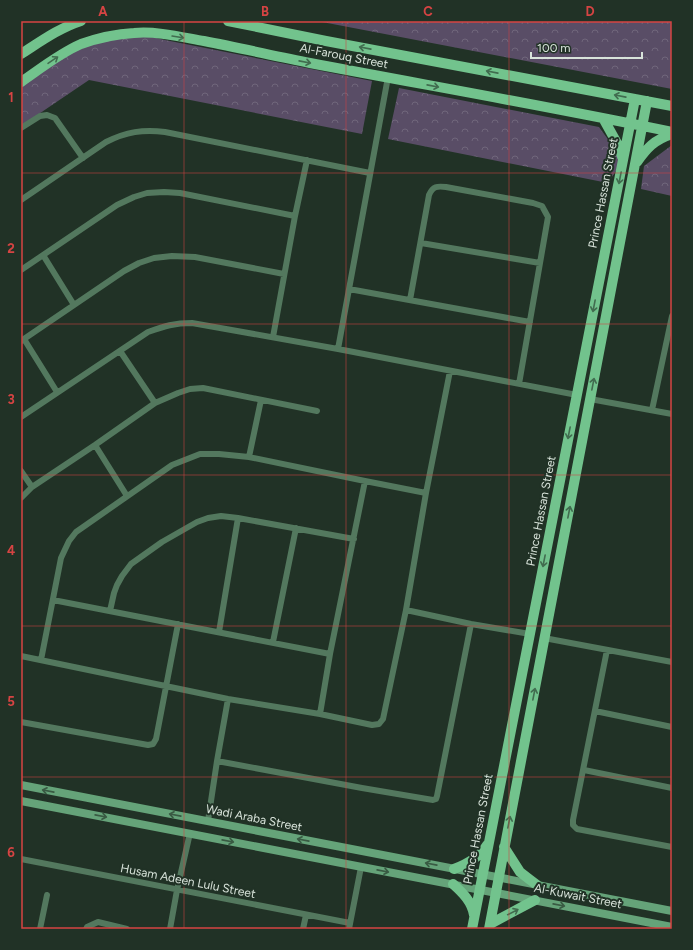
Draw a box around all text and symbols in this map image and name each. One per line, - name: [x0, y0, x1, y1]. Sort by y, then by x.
- text: A: [98, 4, 108, 19]
- text: B: [261, 4, 269, 19]
- text: C: [423, 4, 433, 19]
- text: D: [585, 4, 595, 19]
- one-way arrow: [171, 33, 184, 41]
- scale bar: [531, 34, 642, 60]
- street label: Al-Farouq Street: [299, 41, 390, 72]
- text: 100 m: [537, 41, 571, 55]
- one-way arrow: [358, 44, 371, 52]
- one-way arrow: [48, 56, 59, 64]
- one-way arrow: [298, 58, 311, 66]
- one-way arrow: [486, 68, 499, 76]
- one-way arrow: [426, 82, 439, 90]
- text: 1: [8, 90, 14, 105]
- one-way arrow: [614, 92, 627, 100]
- street label: Prince Hassan Street: [585, 136, 621, 249]
- one-way arrow: [615, 171, 623, 184]
- text: 2: [7, 241, 15, 256]
- one-way arrow: [590, 299, 598, 312]
- one-way arrow: [589, 378, 597, 391]
- text: 3: [7, 392, 15, 407]
- one-way arrow: [565, 427, 573, 440]
- street label: Prince Hassan Street: [523, 454, 559, 567]
- one-way arrow: [565, 505, 573, 518]
- text: 4: [7, 543, 15, 558]
- one-way arrow: [540, 554, 548, 567]
- one-way arrow: [530, 688, 538, 701]
- text: 5: [7, 694, 15, 709]
- street label: Prince Hassan Street: [460, 772, 496, 885]
- one-way arrow: [41, 786, 54, 794]
- street label: Wadi Araba Street: [205, 802, 304, 834]
- one-way arrow: [169, 811, 182, 819]
- one-way arrow: [94, 813, 107, 821]
- one-way arrow: [506, 816, 514, 829]
- one-way arrow: [297, 835, 310, 843]
- one-way arrow: [221, 837, 234, 845]
- text: 6: [7, 845, 15, 860]
- one-way arrow: [424, 860, 437, 868]
- street label: Husam Adeen Lulu Street: [119, 861, 257, 901]
- one-way arrow: [376, 867, 389, 875]
- street label: Al-Kuwait Street: [533, 881, 623, 911]
- one-way arrow: [552, 901, 565, 909]
- one-way arrow: [506, 908, 518, 915]

